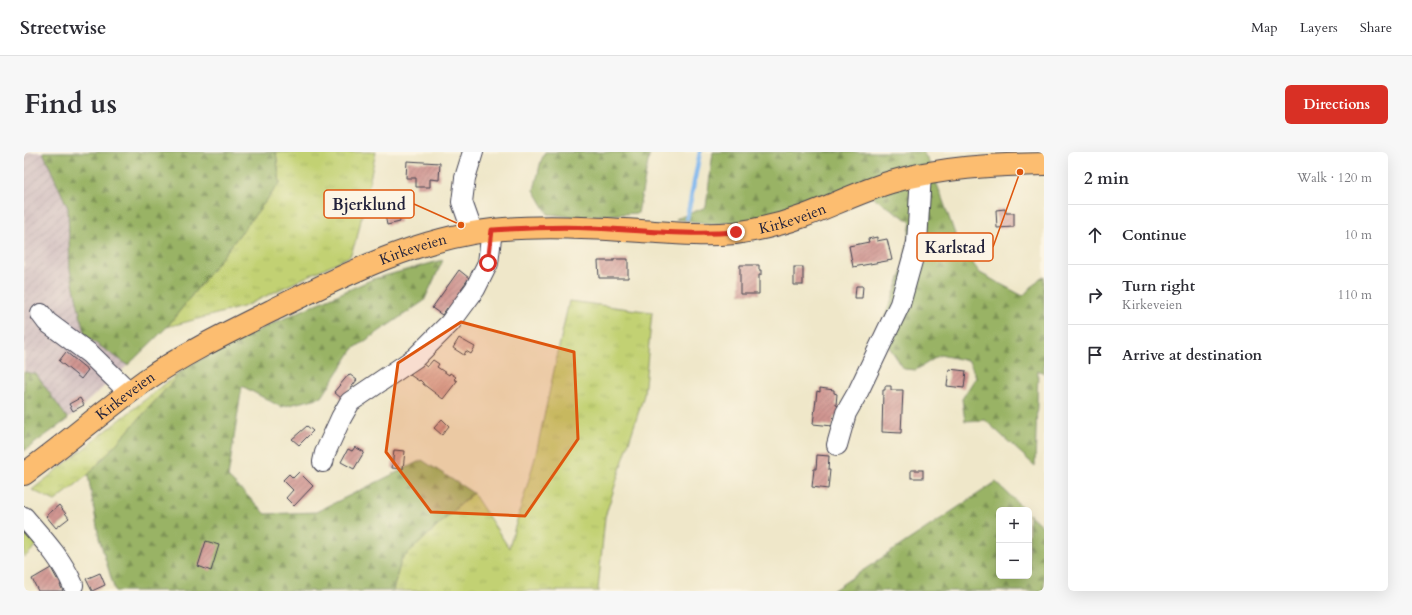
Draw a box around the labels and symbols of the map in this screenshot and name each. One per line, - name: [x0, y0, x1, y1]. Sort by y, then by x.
- callout: Bjerklund: [324, 190, 414, 218]
- text: Bjerklund: [332, 194, 406, 216]
- street label: Kirkeveien: [757, 198, 829, 239]
- route end: [727, 223, 745, 241]
- street label: Kirkeveien: [376, 229, 449, 270]
- callout: Karlstad: [917, 233, 993, 261]
- text: Karlstad: [925, 237, 985, 259]
- route start: [479, 254, 497, 272]
- street label: Kirkeveien: [91, 367, 159, 425]

